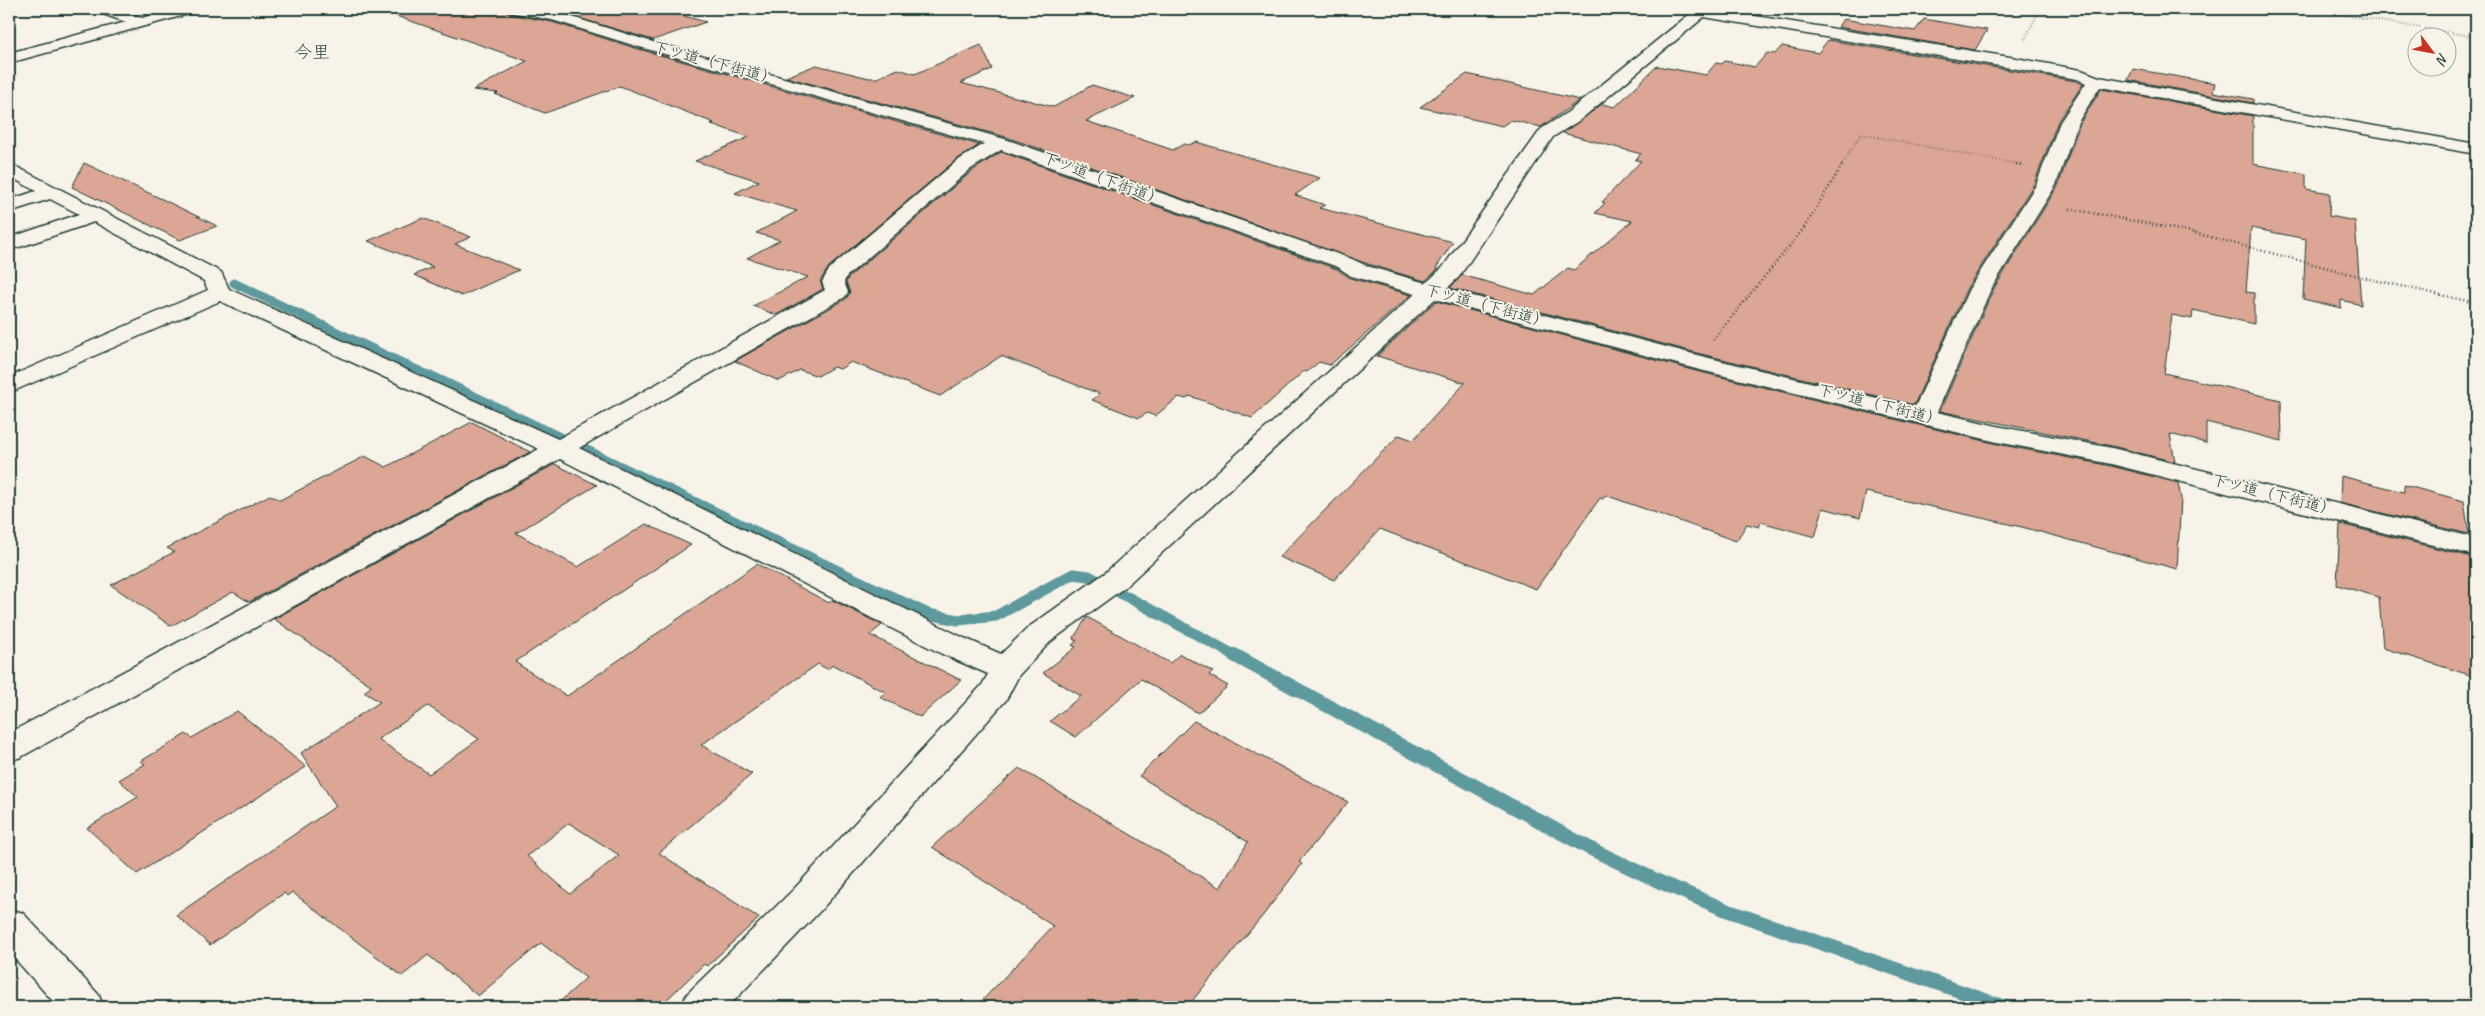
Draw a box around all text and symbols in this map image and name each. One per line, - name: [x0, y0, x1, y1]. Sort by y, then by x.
- north arrow: [2408, 28, 2458, 78]
- street label: 下ツ道（下街道）: [651, 37, 779, 89]
- district label: 今里: [294, 41, 330, 63]
- text: N: [2432, 50, 2452, 69]
- street label: 下ツ道（下街道）: [1039, 148, 1167, 210]
- street label: 下ツ道（下街道）: [1423, 280, 1551, 332]
- street label: 下ツ道（下街道）: [1815, 380, 1945, 430]
- street label: 下ツ道（下街道）: [2209, 470, 2339, 520]

